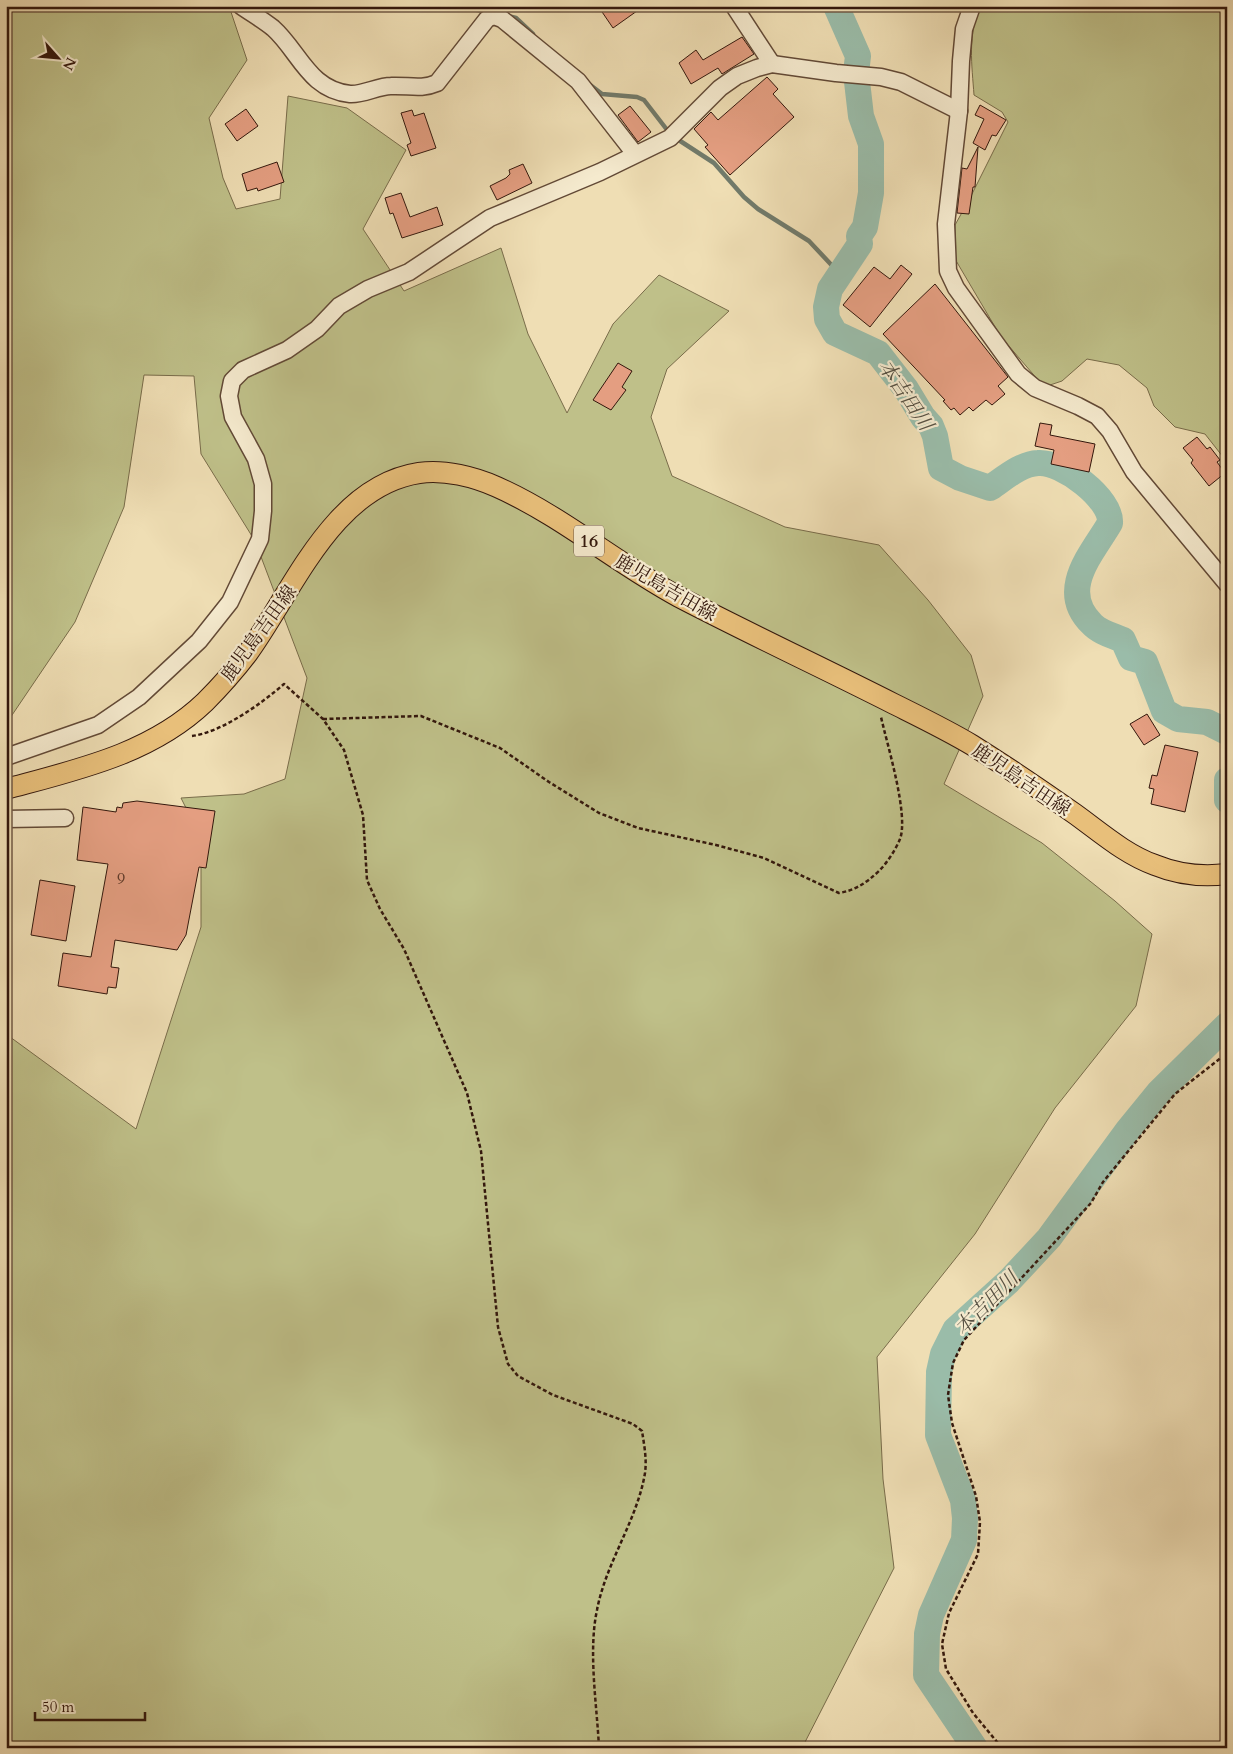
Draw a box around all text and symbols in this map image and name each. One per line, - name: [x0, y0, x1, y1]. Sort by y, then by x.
- north arrow: [32, 32, 82, 82]
- text: N: [58, 54, 80, 73]
- water label: 本吉田川: [872, 355, 940, 438]
- road number: 16: [574, 526, 604, 556]
- street label: 鹿児島吉田線: [610, 548, 721, 628]
- street label: 鹿児島吉田線: [215, 580, 303, 687]
- street label: 鹿児島吉田線: [967, 737, 1076, 822]
- house number: 9: [117, 868, 125, 890]
- water label: 本吉田川: [949, 1264, 1026, 1341]
- scale bar: [35, 1689, 145, 1721]
- text: 50 m: [42, 1697, 74, 1717]

